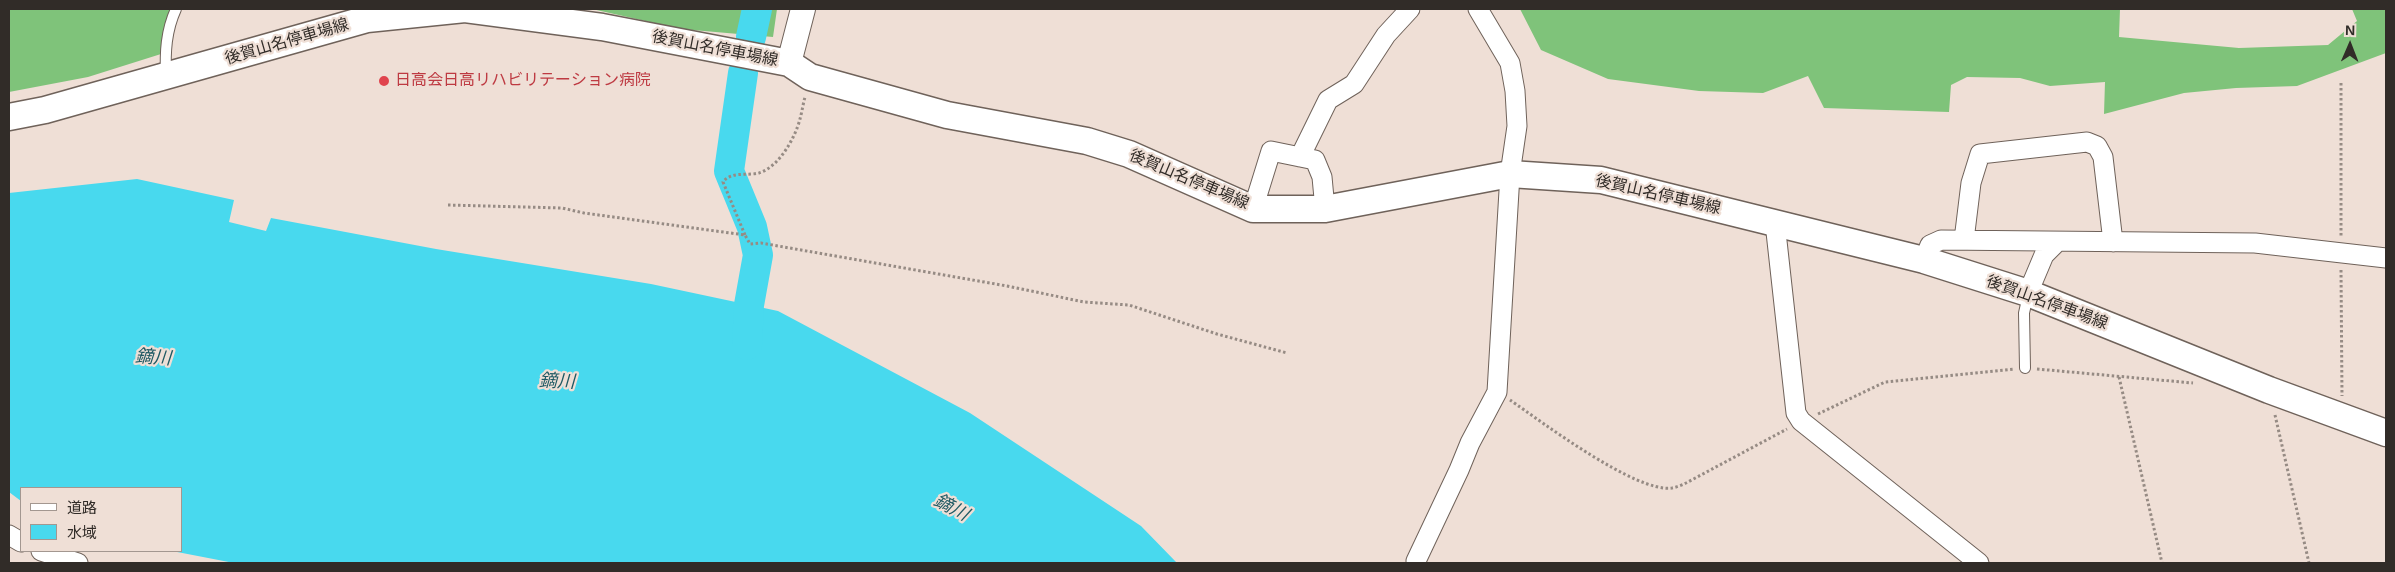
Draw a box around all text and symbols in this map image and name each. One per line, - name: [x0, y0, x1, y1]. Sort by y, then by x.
- street label: 後賀山名停車場線: [223, 15, 351, 69]
- north arrow: [2325, 20, 2375, 70]
- text: N: [2345, 22, 2355, 38]
- street label: 後賀山名停車場線: [650, 27, 780, 71]
- place label: 日高会日高リハビリテーション病院: [395, 71, 651, 91]
- marker: 日高会日高リハビリテーション病院: [377, 74, 391, 88]
- street label: 後賀山名停車場線: [1126, 146, 1252, 214]
- street label: 後賀山名停車場線: [1593, 171, 1723, 219]
- street label: 後賀山名停車場線: [1984, 272, 2110, 334]
- water label: 鏑川: [134, 346, 172, 370]
- water label: 鏑川: [539, 371, 575, 393]
- legend: [20, 487, 182, 552]
- water label: 鏑川: [930, 490, 972, 526]
- text: 道路: [67, 499, 97, 516]
- text: 水域: [67, 524, 97, 541]

